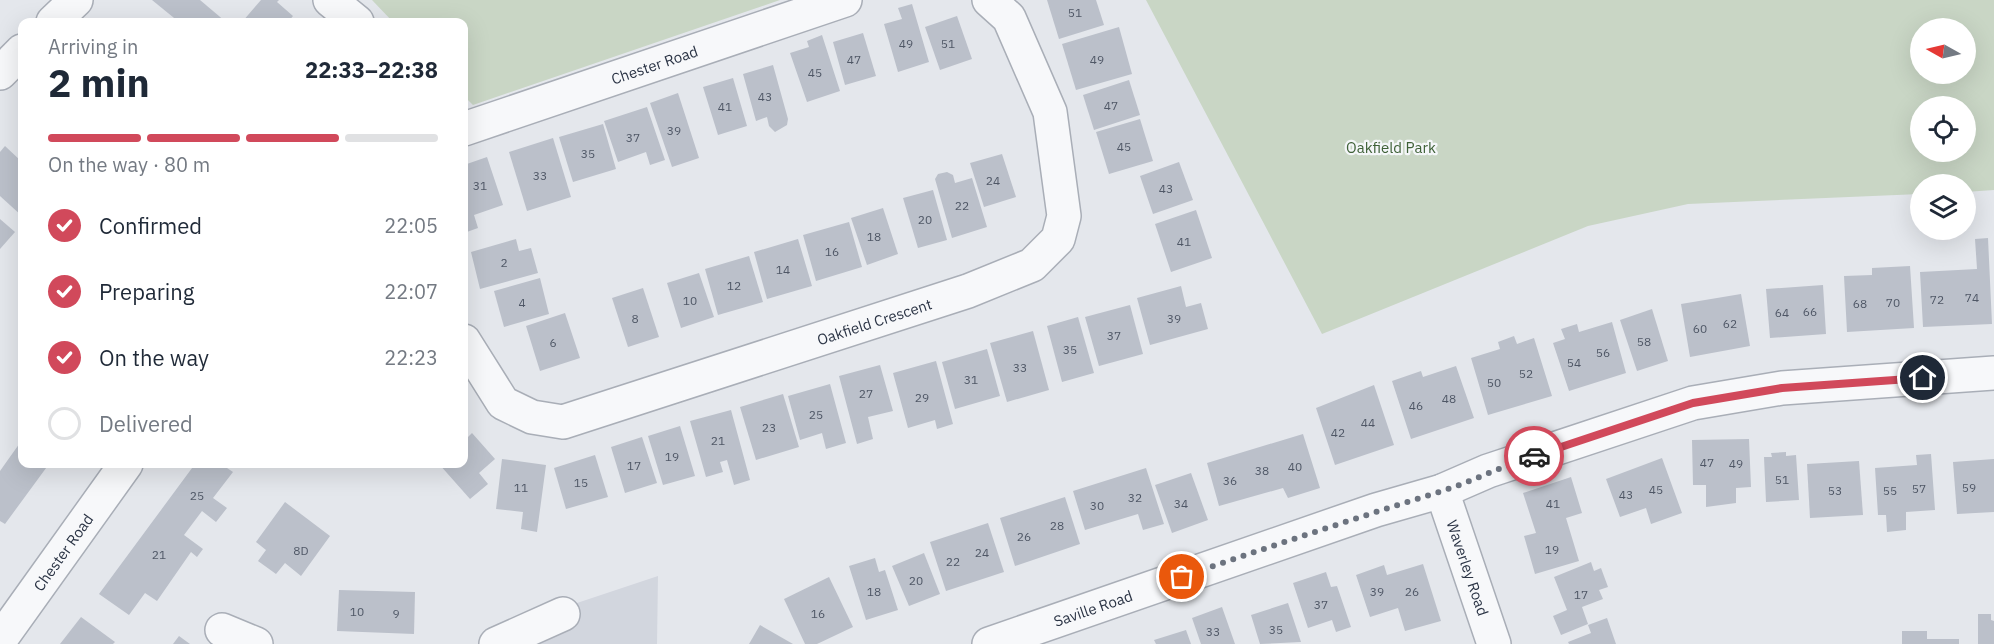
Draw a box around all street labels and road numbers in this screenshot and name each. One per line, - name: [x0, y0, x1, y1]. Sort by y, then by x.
- street label: Chester Road: [609, 41, 700, 88]
- street label: Oakfield Crescent: [814, 294, 934, 349]
- street label: Chester Road: [29, 510, 97, 594]
- street label: Waverley Road: [1443, 517, 1493, 618]
- street label: Saville Road: [1051, 586, 1135, 630]

